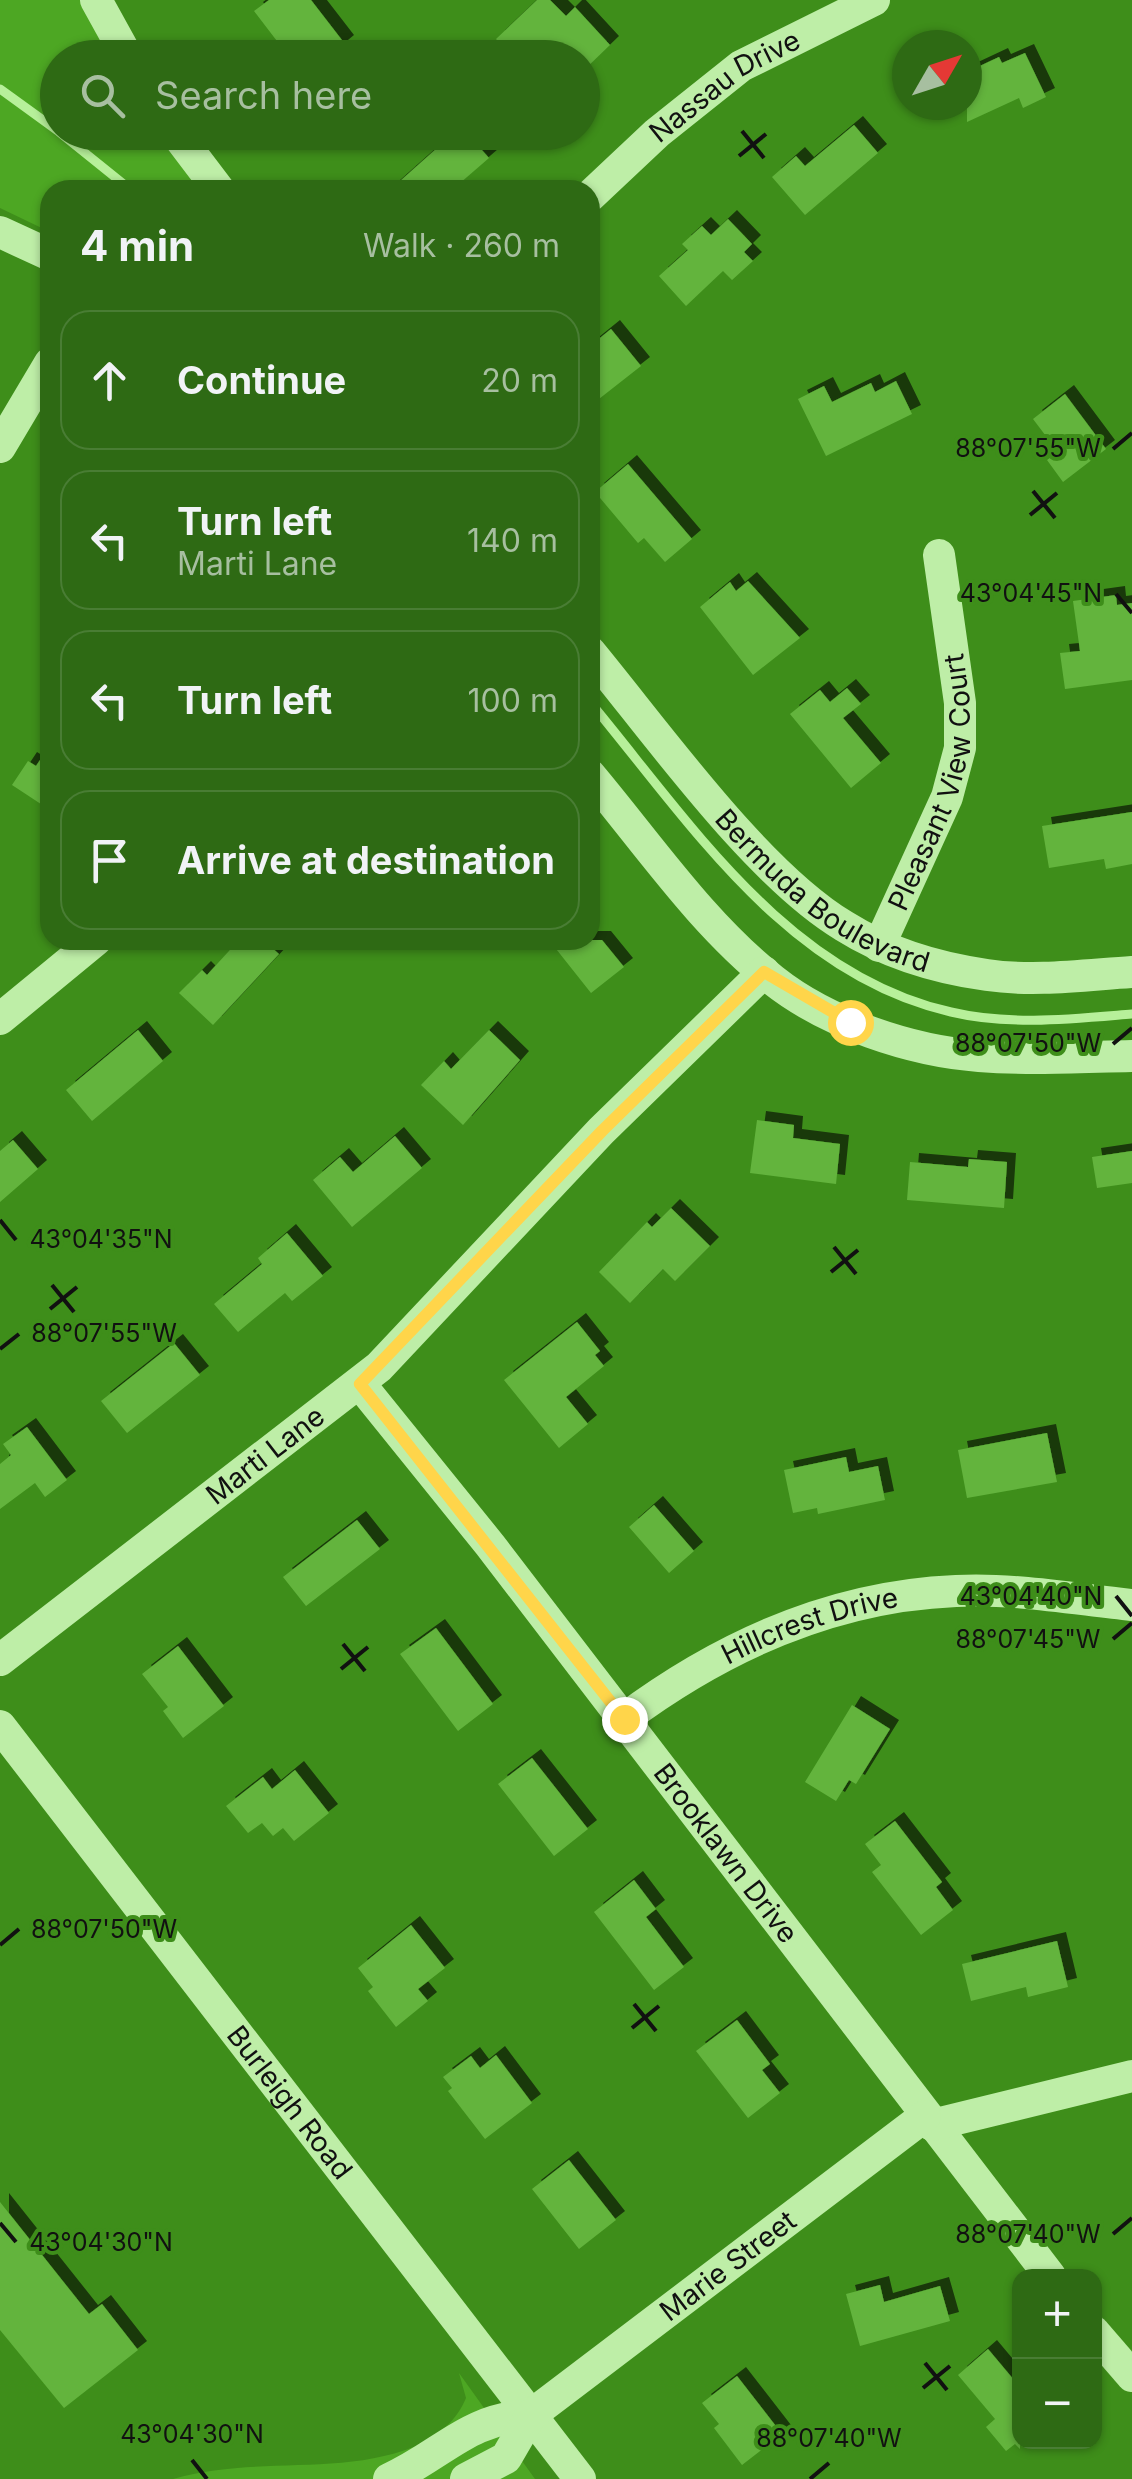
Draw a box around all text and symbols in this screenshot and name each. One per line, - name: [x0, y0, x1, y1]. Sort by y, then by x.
- street label: Nassau Drive: [642, 22, 806, 149]
- north arrow: [892, 30, 982, 120]
- search box: [40, 40, 600, 150]
- icon: search: [75, 68, 130, 123]
- text: Search here: [155, 72, 372, 118]
- text: 4 min: [80, 220, 194, 271]
- text: Walk · 260 m: [363, 226, 560, 265]
- icon: ahead: [82, 353, 137, 408]
- text: Continue: [177, 357, 346, 403]
- text: 20 m: [481, 361, 558, 400]
- text: 88°07'55"W: [955, 433, 1101, 463]
- text: Turn left: [177, 498, 332, 544]
- icon: left: [82, 513, 137, 568]
- text: 140 m: [467, 521, 558, 560]
- text: Marti Lane: [177, 544, 337, 583]
- text: 43°04'45"N: [960, 578, 1102, 608]
- street label: Pleasant View Court: [881, 652, 977, 916]
- icon: left: [82, 673, 137, 728]
- text: Turn left: [177, 677, 332, 723]
- text: 100 m: [468, 681, 558, 720]
- street label: Bermuda Boulevard: [708, 802, 934, 979]
- icon: arrive: [82, 833, 137, 888]
- text: Arrive at destination: [177, 837, 555, 883]
- route start: [828, 1000, 874, 1046]
- text: 88°07'50"W: [955, 1028, 1101, 1058]
- text: 43°04'35"N: [29, 1224, 173, 1254]
- text: 88°07'55"W: [31, 1318, 177, 1348]
- street label: Marti Lane: [199, 1399, 331, 1511]
- street label: Hillcrest Drive: [716, 1580, 900, 1671]
- text: 43°04'40"N: [960, 1581, 1102, 1611]
- text: 88°07'45"W: [956, 1624, 1100, 1654]
- route end: [602, 1697, 648, 1743]
- street label: Brooklawn Drive: [647, 1757, 805, 1949]
- text: 88°07'50"W: [31, 1914, 177, 1944]
- street label: Burleigh Road: [220, 2019, 360, 2186]
- street label: Marie Street: [653, 2203, 803, 2328]
- text: 88°07'40"W: [955, 2219, 1101, 2249]
- text: 43°04'30"N: [29, 2227, 173, 2257]
- map controls: [1012, 2269, 1102, 2449]
- button: +: [1012, 2269, 1102, 2359]
- button: −: [1012, 2359, 1102, 2449]
- text: 43°04'30"N: [120, 2419, 264, 2449]
- text: 88°07'40"W: [756, 2423, 902, 2453]

